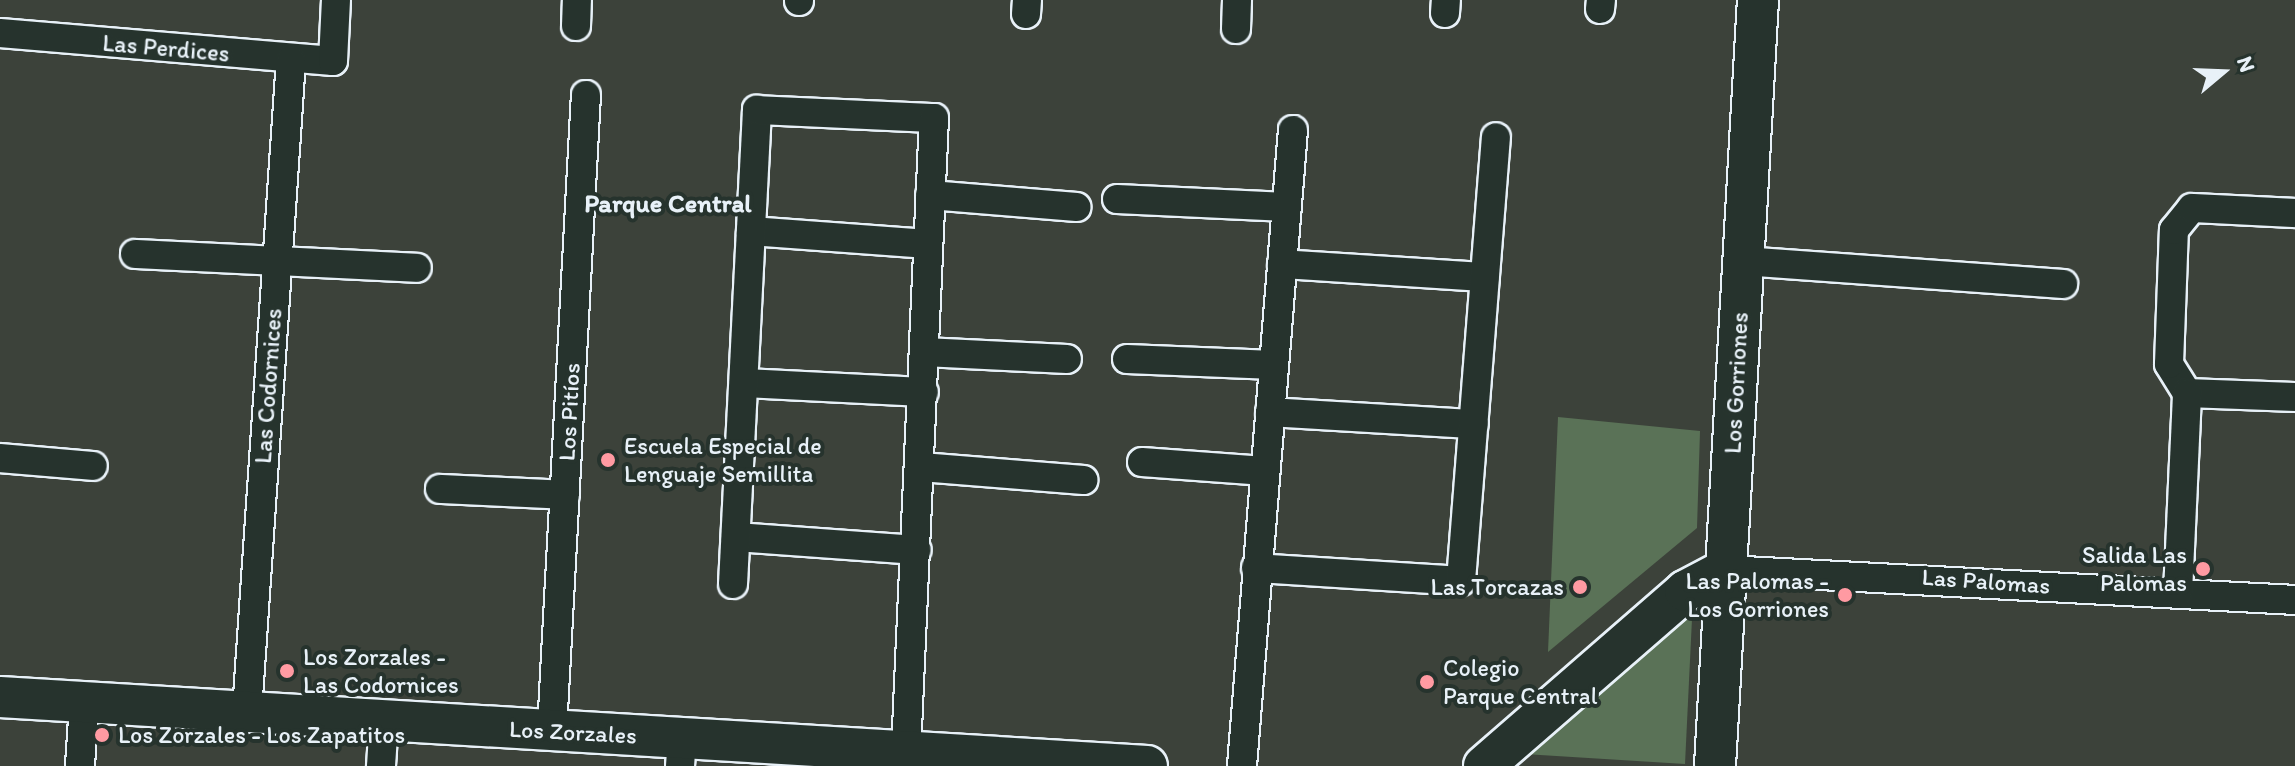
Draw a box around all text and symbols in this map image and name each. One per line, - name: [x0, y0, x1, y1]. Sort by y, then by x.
- street label: Las Perdices: [101, 28, 231, 68]
- north arrow: [2183, 32, 2263, 112]
- text: N: [2231, 53, 2261, 75]
- district label: Parque Central: [584, 188, 752, 220]
- street label: Las Codornices: [248, 307, 288, 465]
- street label: Los Gorriones: [1718, 311, 1754, 455]
- street label: Los Pitíos: [552, 362, 586, 462]
- place label: Escuela Especial de Lenguaje Semillita: [624, 432, 822, 488]
- marker: Escuela Especial de Lenguaje Semillita: [599, 451, 617, 469]
- place label: Salida Las Palomas: [2082, 541, 2187, 597]
- marker: Salida Las Palomas: [2194, 560, 2212, 578]
- street label: Las Palomas: [1921, 562, 2051, 600]
- place label: Las Palomas - Los Gorriones: [1686, 567, 1829, 623]
- place label: Las Torcazas: [1433, 573, 1564, 601]
- marker: Las Torcazas: [1571, 578, 1589, 596]
- marker: Las Palomas - Los Gorriones: [1836, 586, 1854, 604]
- place label: Los Zorzales - Las Codornices: [303, 643, 459, 699]
- place label: Colegio Parque Central: [1443, 654, 1598, 710]
- marker: Los Zorzales - Las Codornices: [278, 662, 296, 680]
- marker: Colegio Parque Central: [1418, 673, 1436, 691]
- street label: Los Zorzales: [508, 714, 638, 750]
- place label: Los Zorzales - Los Zapatitos: [118, 721, 404, 749]
- marker: Los Zorzales - Los Zapatitos: [93, 726, 111, 744]

